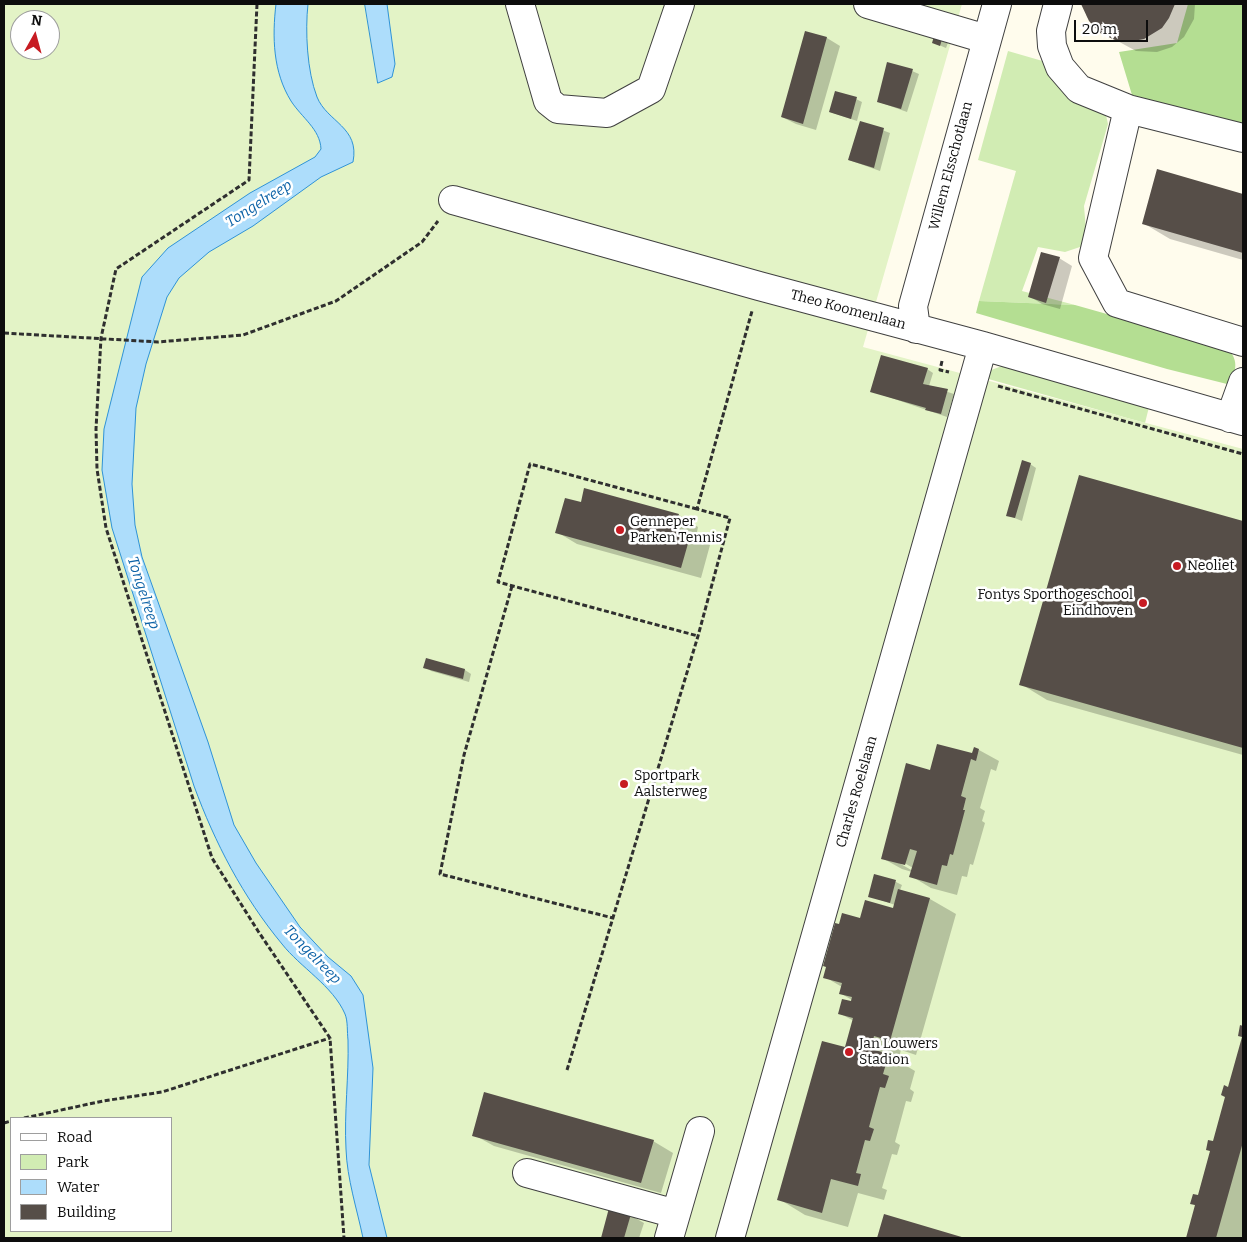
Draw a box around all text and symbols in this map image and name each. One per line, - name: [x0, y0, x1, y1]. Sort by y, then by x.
- north arrow: [10, 10, 60, 60]
- scale bar: [1077, 10, 1151, 42]
- text: N: [30, 12, 43, 30]
- text: 20 m: [1082, 20, 1117, 38]
- street label: Willem Elsschotlaan: [926, 100, 976, 232]
- water label: Tongelreep: [222, 176, 296, 232]
- street label: Theo Koomenlaan: [789, 287, 907, 333]
- place label: Genneper Parken Tennis: [630, 514, 722, 546]
- marker: Genneper Parken Tennis: [614, 524, 626, 536]
- water label: Tongelreep: [123, 555, 163, 631]
- place label: Neoliet: [1187, 558, 1234, 574]
- marker: Neoliet: [1171, 560, 1183, 572]
- place label: Fontys Sporthogeschool Eindhoven: [977, 587, 1133, 620]
- marker: Fontys Sporthogeschool Eindhoven: [1137, 597, 1149, 609]
- street label: Charles Roelslaan: [833, 734, 881, 850]
- place label: Sportpark Aalsterweg: [634, 768, 707, 800]
- marker: Sportpark Aalsterweg: [618, 778, 630, 790]
- water label: Tongelreep: [279, 922, 345, 988]
- place label: Jan Louwers Stadion: [859, 1036, 938, 1068]
- marker: Jan Louwers Stadion: [843, 1046, 855, 1058]
- legend: [10, 1117, 172, 1232]
- text: Road: [57, 1128, 92, 1146]
- text: Park: [57, 1153, 89, 1171]
- text: Water: [57, 1178, 99, 1196]
- text: Building: [57, 1203, 116, 1221]

